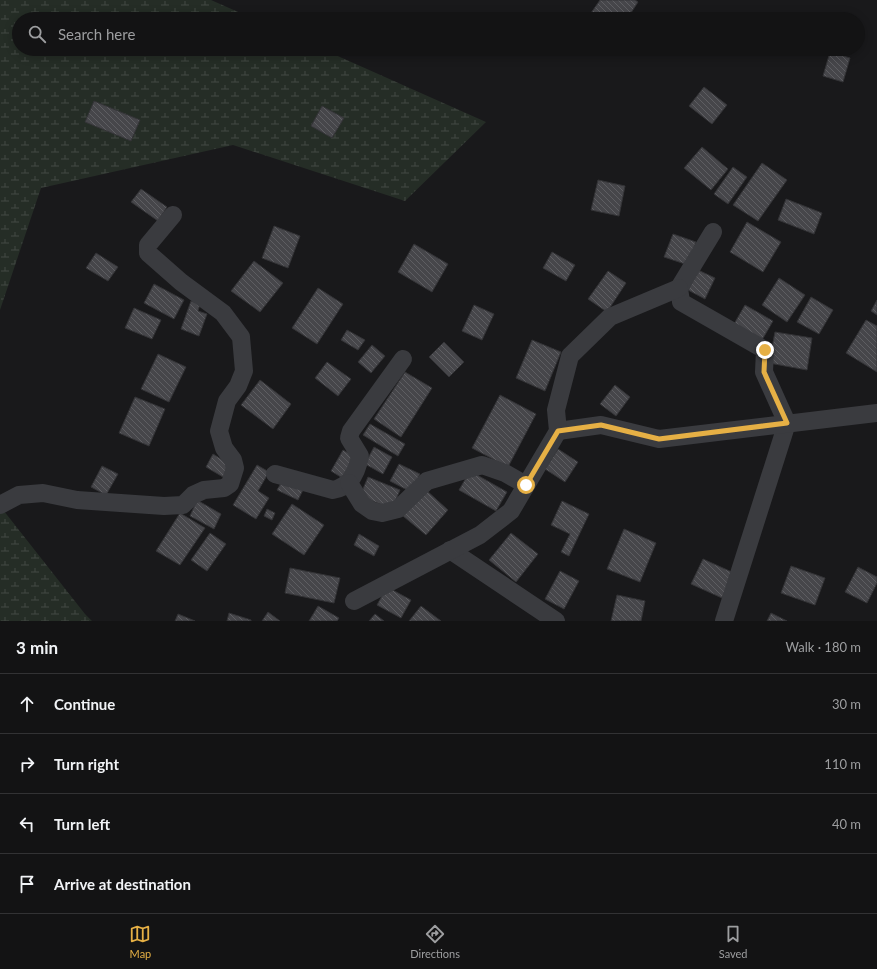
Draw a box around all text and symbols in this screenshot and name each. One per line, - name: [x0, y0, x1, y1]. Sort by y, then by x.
- search box: [12, 12, 865, 56]
- icon: search: [26, 23, 48, 45]
- text: Search here: [58, 25, 135, 43]
- route end: [756, 341, 774, 359]
- route start: [517, 476, 535, 494]
- text: 3 min: [16, 637, 58, 658]
- text: Walk · 180 m: [785, 639, 861, 655]
- icon: ahead: [16, 693, 38, 715]
- text: Continue: [54, 695, 115, 713]
- text: 30 m: [832, 696, 861, 712]
- icon: right: [16, 753, 38, 775]
- text: Turn right: [54, 755, 119, 773]
- text: 110 m: [824, 756, 861, 772]
- icon: left: [16, 813, 38, 835]
- text: Turn left: [54, 815, 110, 833]
- text: 40 m: [832, 816, 861, 832]
- icon: arrive: [16, 873, 38, 895]
- text: Arrive at destination: [54, 875, 191, 893]
- tab: Map: [129, 923, 151, 960]
- tab: Directions: [410, 923, 460, 960]
- tab: Saved: [719, 923, 748, 960]

